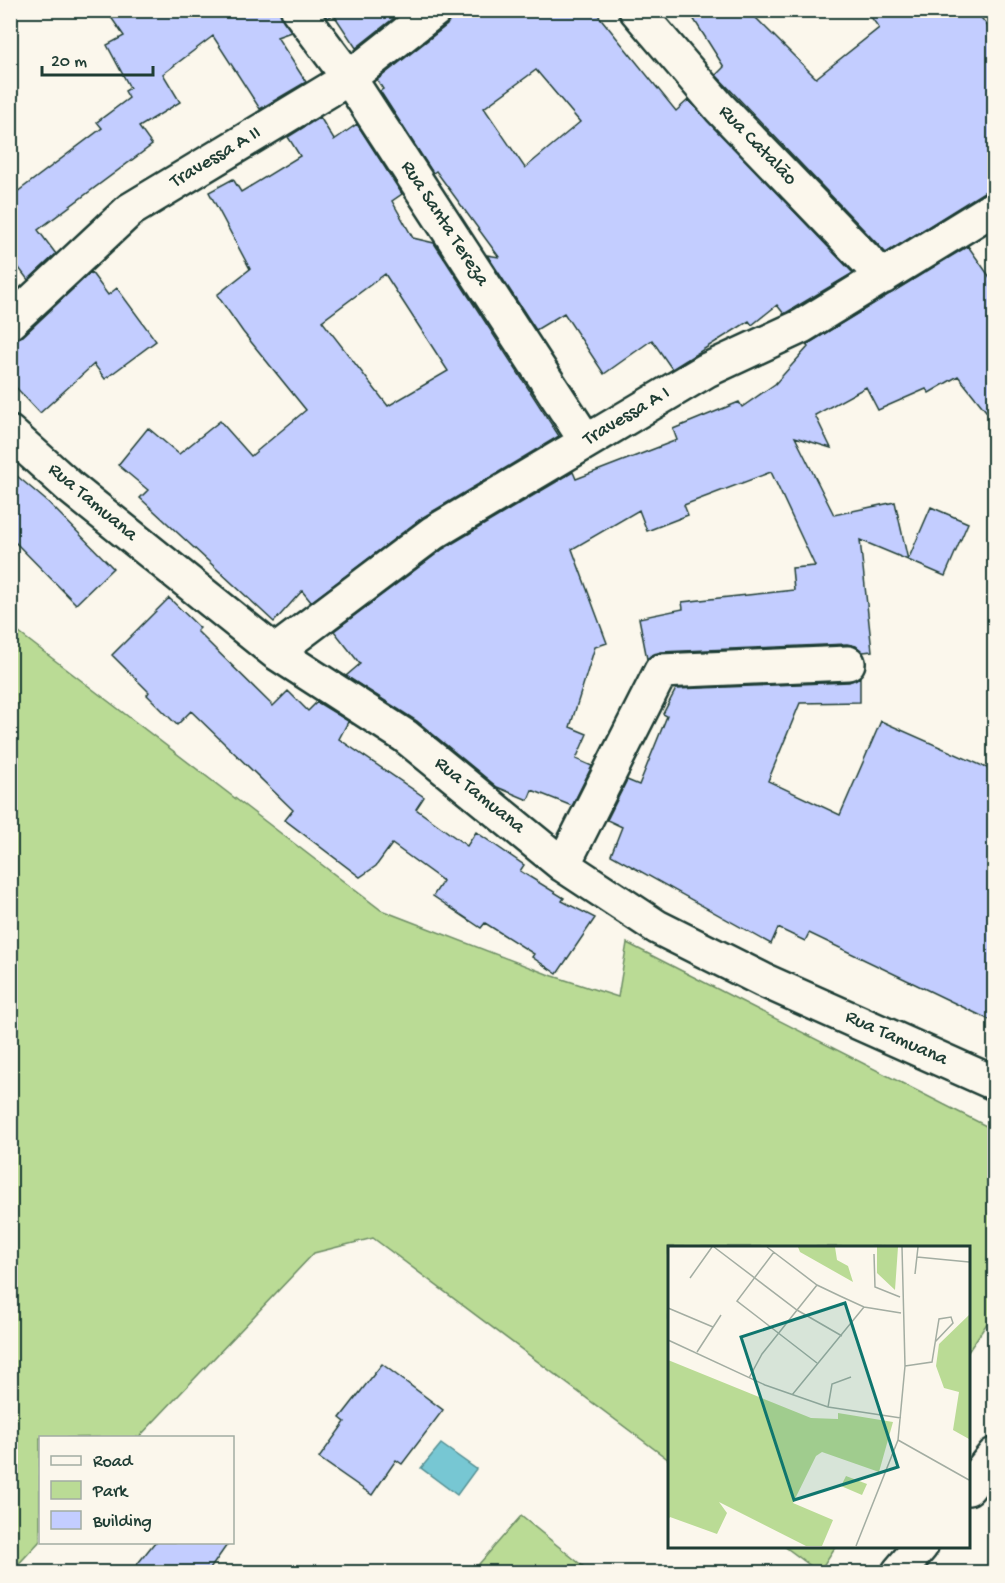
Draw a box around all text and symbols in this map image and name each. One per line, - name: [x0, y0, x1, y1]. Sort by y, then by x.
- scale bar: [42, 39, 153, 77]
- text: 20 m: [51, 52, 87, 73]
- street label: Rua Catalão: [713, 101, 801, 191]
- street label: Travessa A II: [166, 122, 266, 195]
- street label: Rua Santa Tereza: [395, 157, 494, 292]
- street label: Travessa A I: [579, 382, 674, 452]
- street label: Rua Tamuana: [43, 459, 142, 548]
- street label: Rua Tamuana: [429, 753, 530, 840]
- street label: Rua Tamuana: [841, 1006, 952, 1072]
- inset map: [668, 1246, 969, 1547]
- legend: [39, 1436, 234, 1544]
- text: Road: [93, 1452, 134, 1473]
- text: Park: [92, 1482, 129, 1503]
- text: Building: [92, 1512, 152, 1533]

